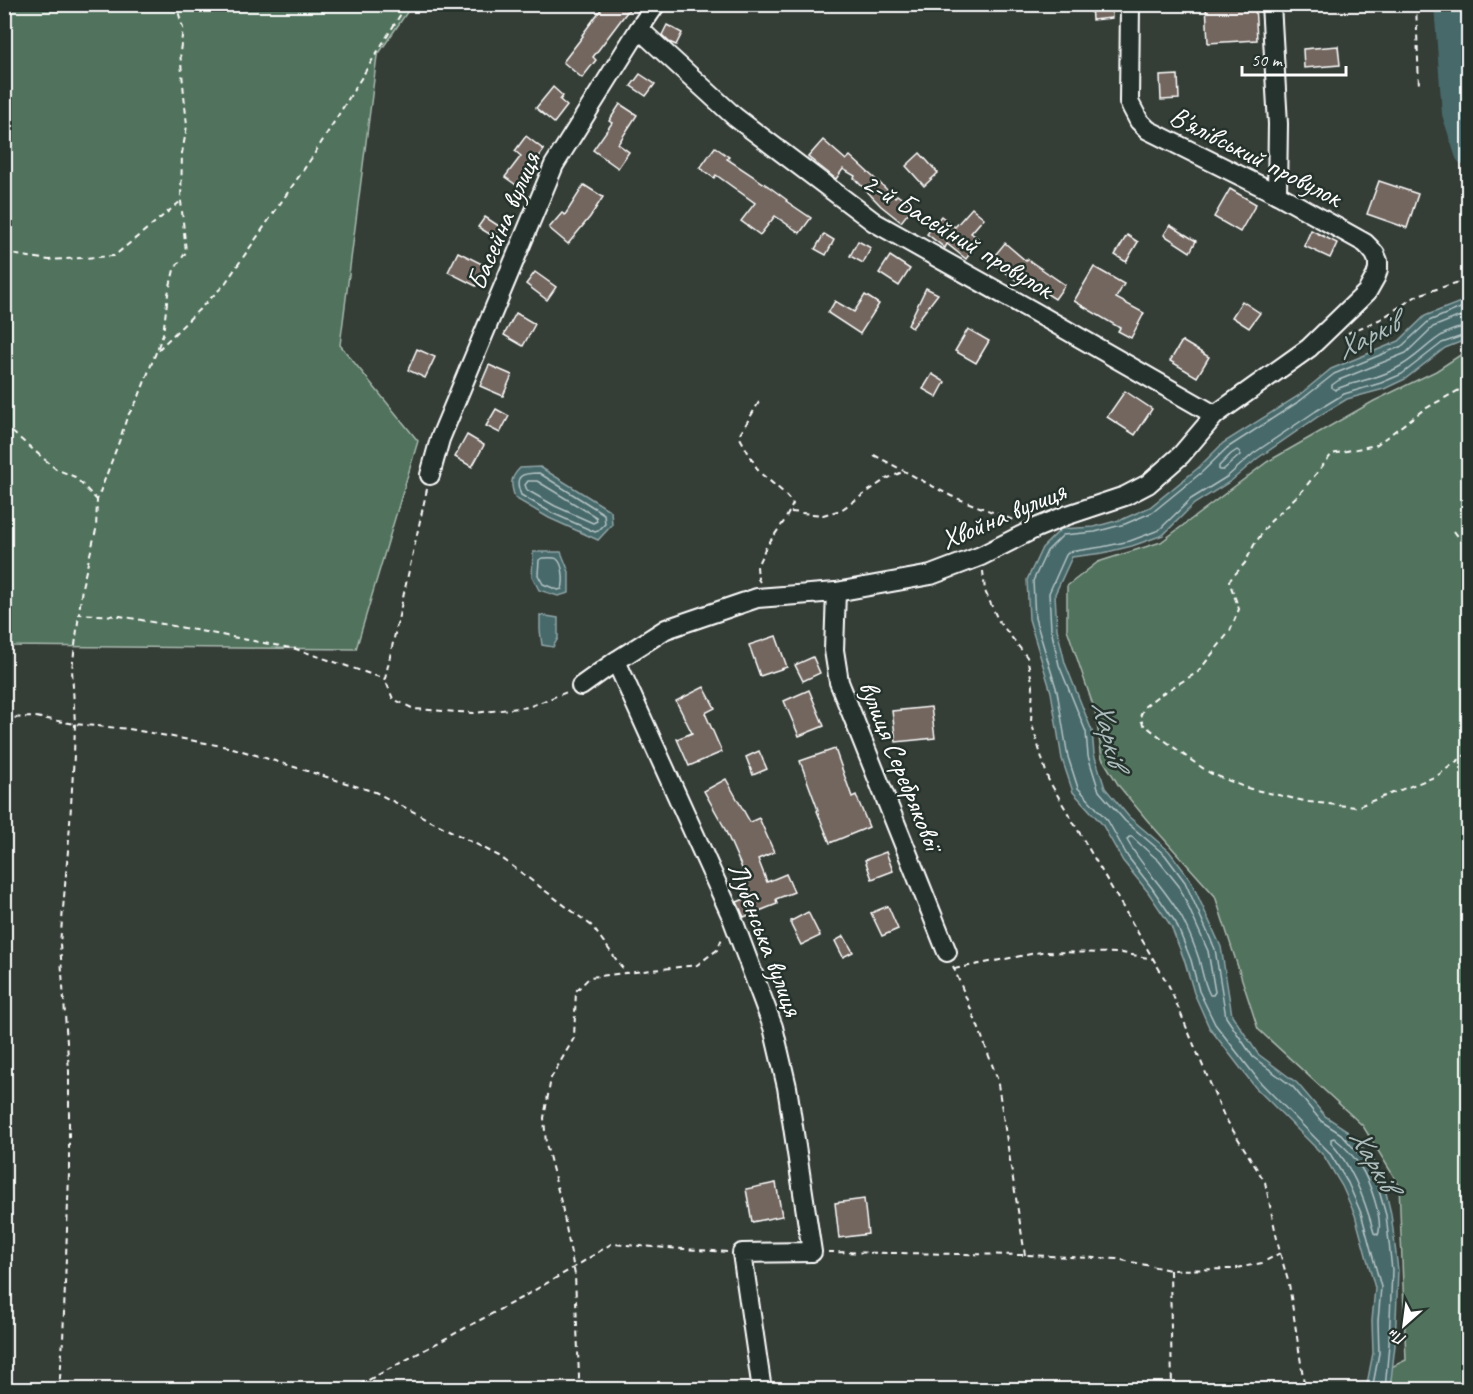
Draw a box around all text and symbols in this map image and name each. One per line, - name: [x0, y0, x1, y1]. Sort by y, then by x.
- scale bar: [1242, 39, 1346, 77]
- text: 50 m: [1251, 49, 1284, 71]
- street label: В'ялівський провулок: [1164, 98, 1350, 216]
- street label: Басейна вулиця: [458, 146, 548, 295]
- street label: 2-й Басейний провулок: [856, 164, 1062, 307]
- water label: Харків: [1329, 299, 1416, 368]
- street label: Хвойна вулиця: [935, 473, 1072, 557]
- street label: вулиця Серебрякової: [851, 675, 953, 859]
- water label: Харків: [1084, 696, 1139, 781]
- street label: Лубeнська вулиця: [721, 857, 812, 1022]
- water label: Харків: [1341, 1121, 1413, 1207]
- north arrow: [1374, 1295, 1434, 1355]
- text: Пн: [1385, 1324, 1410, 1350]

